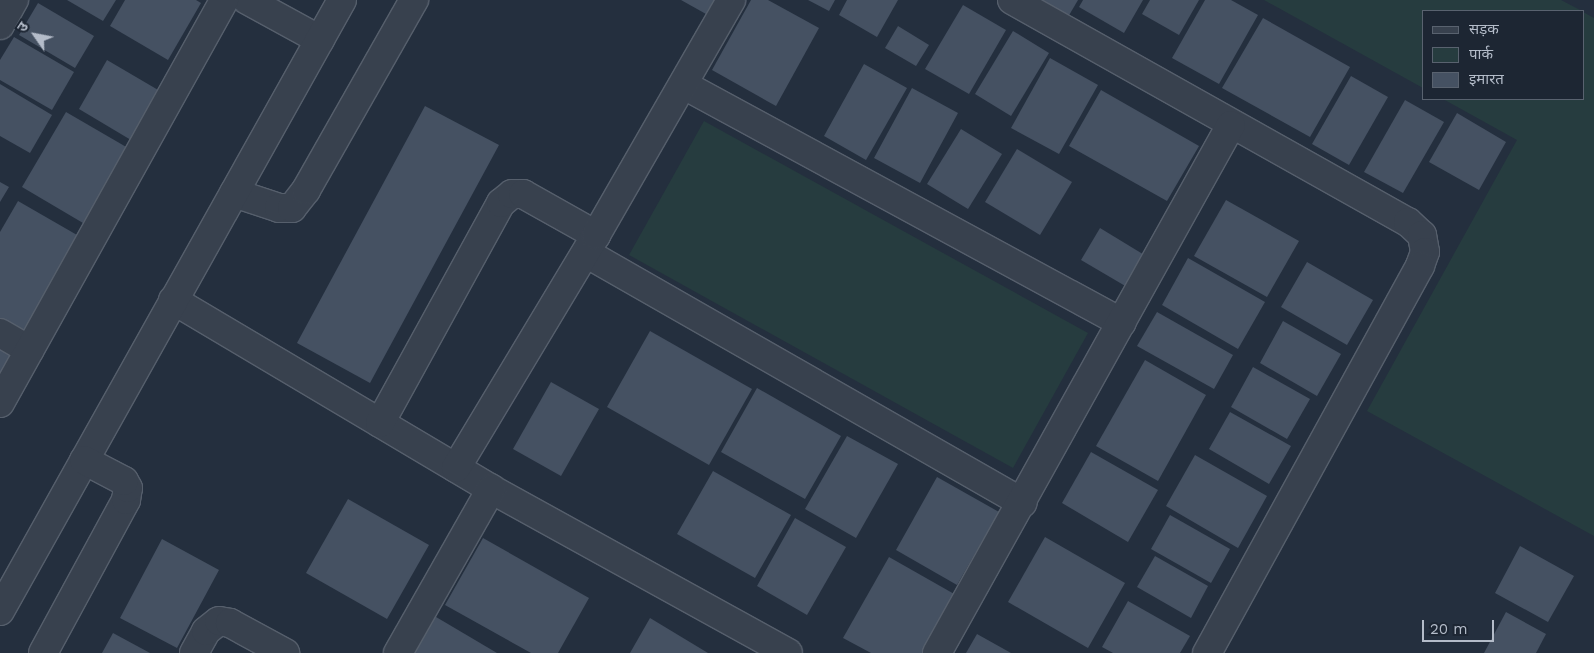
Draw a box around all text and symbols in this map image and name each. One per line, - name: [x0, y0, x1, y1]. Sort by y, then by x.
- north arrow: [10, 10, 60, 60]
- legend: [1422, 10, 1584, 100]
- text: उ: [13, 19, 31, 35]
- text: सड़क: [1469, 20, 1499, 38]
- text: पार्क: [1469, 45, 1493, 63]
- text: इमारत: [1469, 70, 1504, 88]
- scale bar: [1424, 610, 1496, 642]
- text: 20 m: [1430, 620, 1468, 638]

